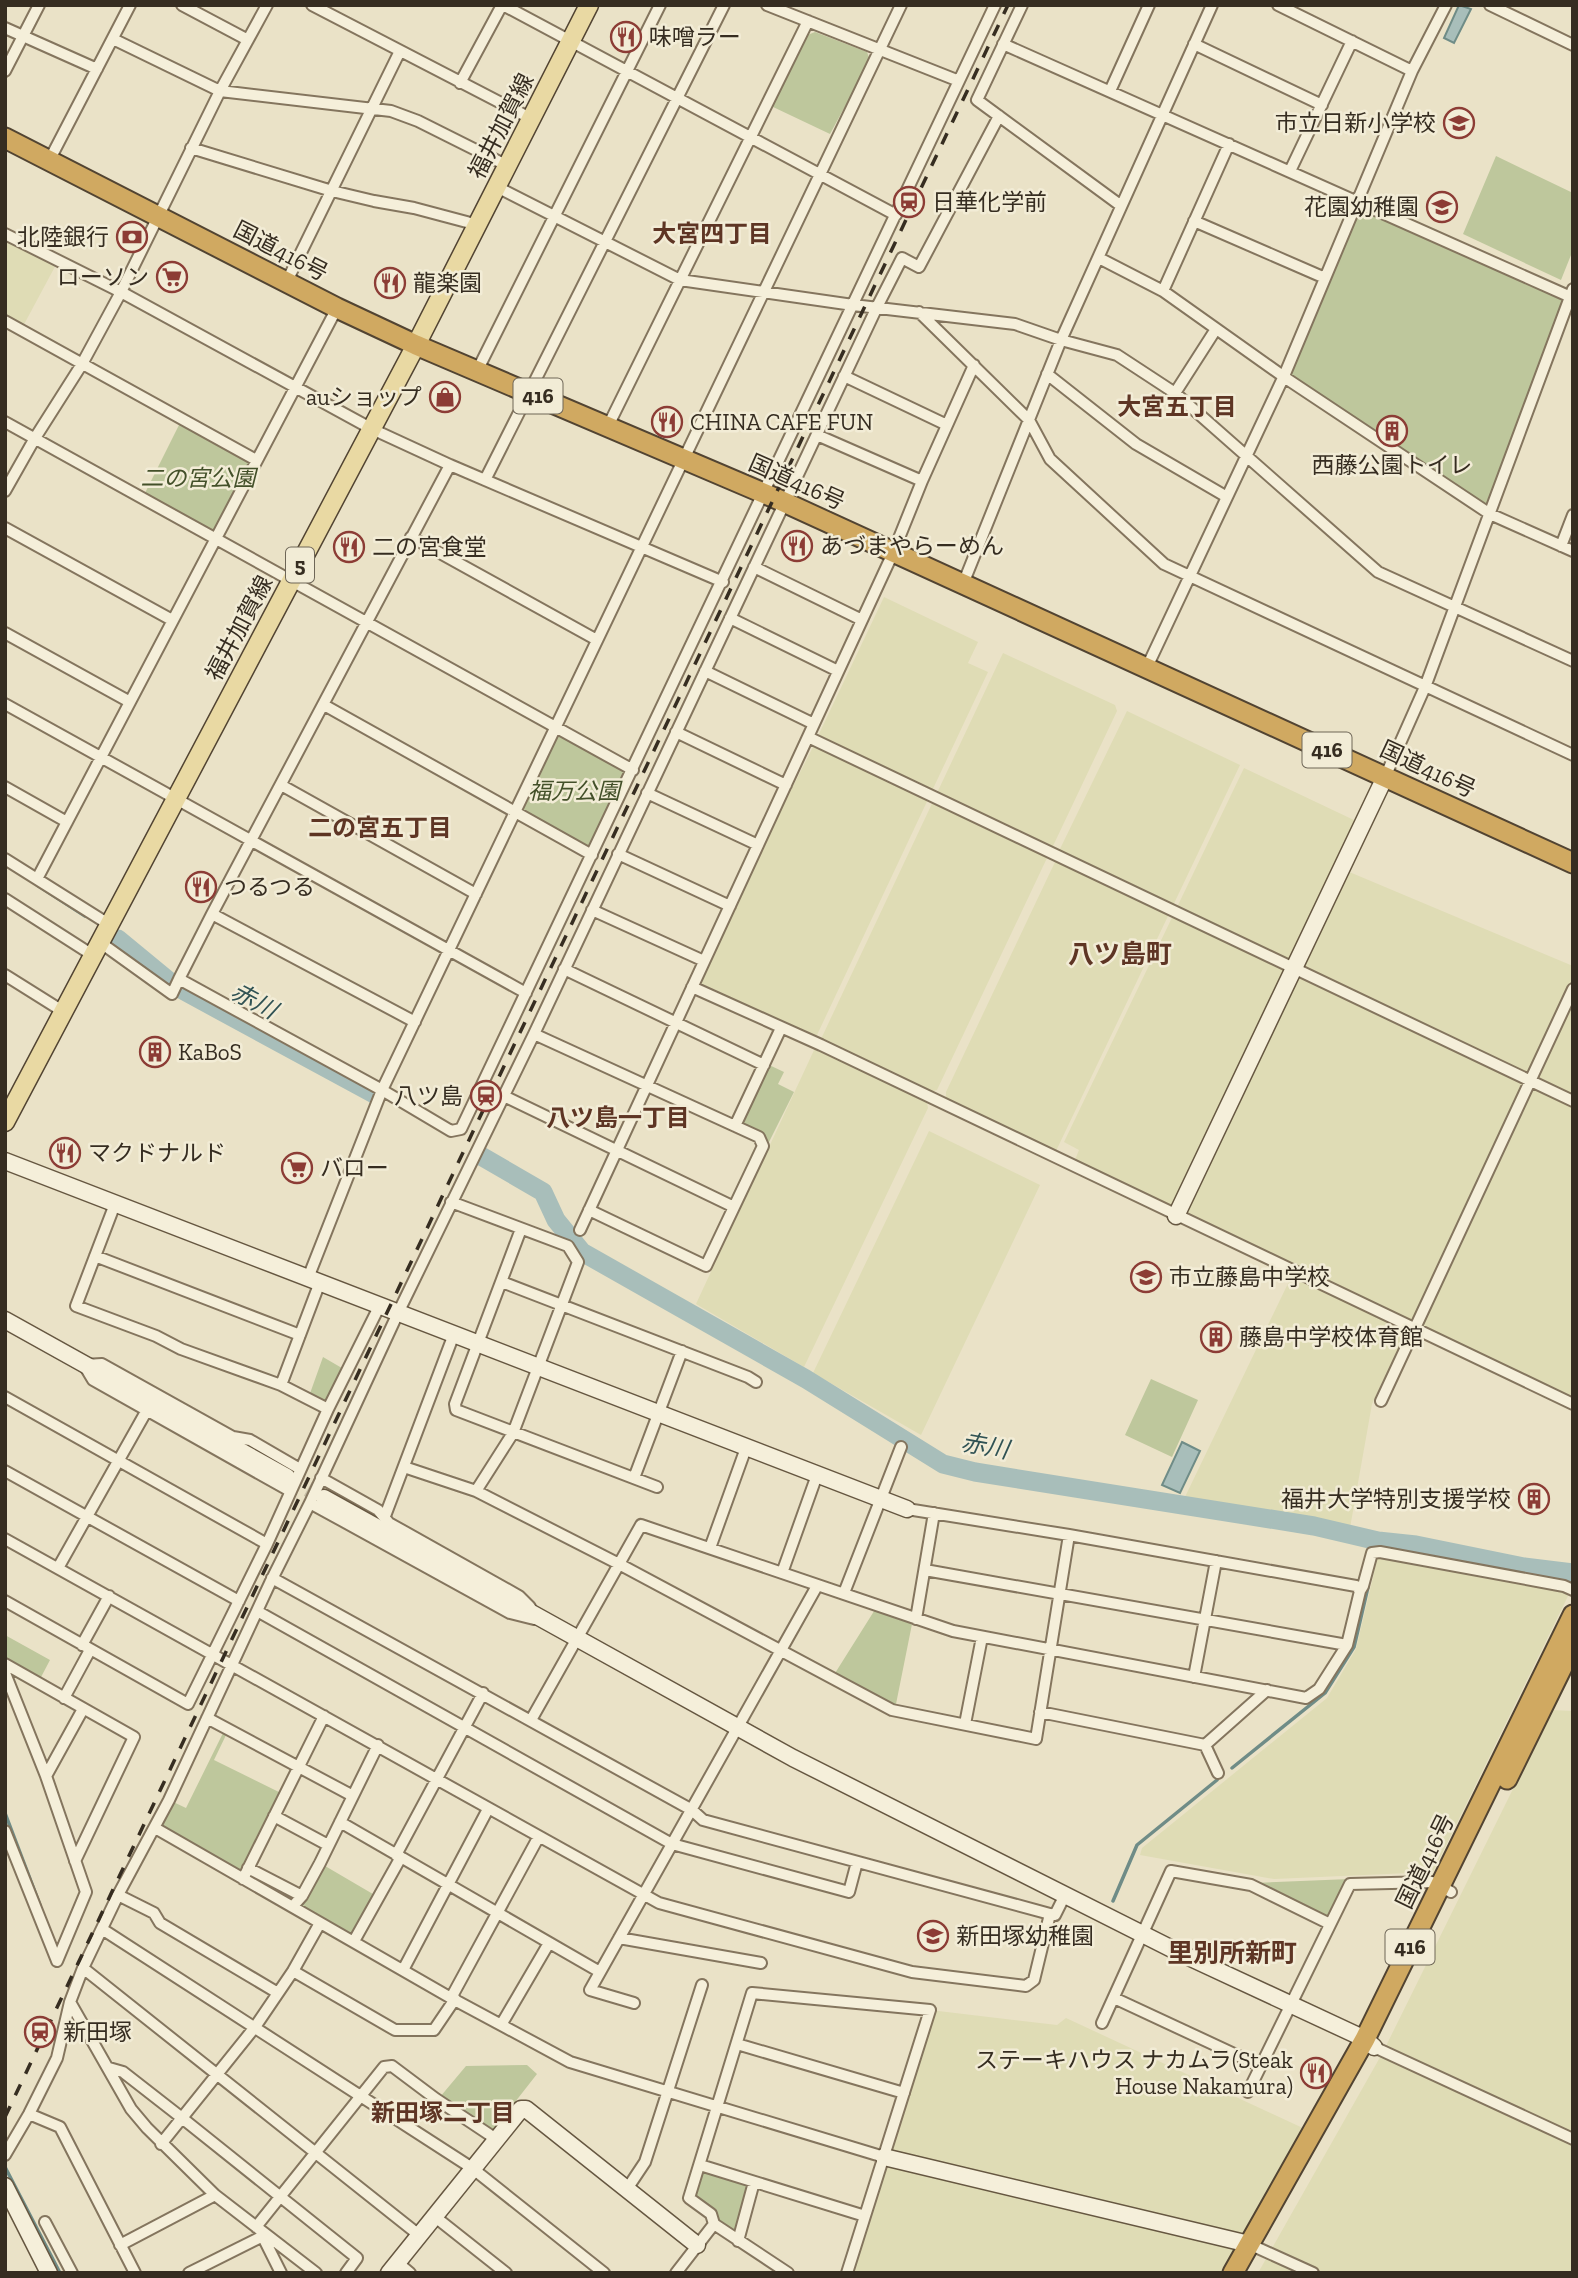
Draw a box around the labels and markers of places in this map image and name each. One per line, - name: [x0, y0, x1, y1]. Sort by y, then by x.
- restaurant icon: 味噌ラー: [609, 20, 643, 54]
- place label: 味噌ラー: [649, 23, 741, 51]
- school or university icon: 市立日新小学校: [1442, 106, 1476, 140]
- place label: 市立日新小学校: [1275, 109, 1436, 137]
- station icon: 日華化学前: [892, 185, 926, 219]
- place label: 日華化学前: [932, 188, 1047, 216]
- school or university icon: 花園幼稚園: [1425, 190, 1459, 224]
- place label: 花園幼稚園: [1304, 193, 1419, 221]
- bank icon: 北陸銀行: [115, 220, 149, 254]
- place label: 北陸銀行: [17, 223, 109, 251]
- supermarket icon: ローソン: [155, 260, 189, 294]
- place label: ローソン: [57, 263, 149, 291]
- restaurant icon: 龍楽園: [373, 266, 407, 300]
- place label: 龍楽園: [413, 269, 482, 297]
- shop icon: auショップ: [428, 380, 462, 414]
- place label: auショップ: [306, 383, 422, 411]
- restaurant icon: CHINA CAFE FUN: [650, 405, 684, 439]
- place label: CHINA CAFE FUN: [690, 408, 873, 436]
- building icon: 西藤公園トイレ: [1375, 414, 1409, 448]
- place label: 西藤公園トイレ: [1312, 451, 1473, 479]
- restaurant icon: あづまやらーめん: [780, 529, 814, 563]
- restaurant icon: 二の宮食堂: [332, 530, 366, 564]
- place label: あづまやらーめん: [820, 532, 1004, 560]
- place label: 二の宮食堂: [372, 533, 487, 561]
- restaurant icon: つるつる: [184, 870, 218, 904]
- place label: つるつる: [224, 873, 315, 901]
- building icon: KaBoS: [138, 1035, 172, 1069]
- place label: KaBoS: [178, 1038, 242, 1066]
- station icon: 八ツ島: [469, 1079, 503, 1113]
- place label: 八ツ島: [394, 1082, 463, 1110]
- restaurant icon: マクドナルド: [48, 1136, 82, 1170]
- place label: マクドナルド: [88, 1139, 226, 1167]
- supermarket icon: バロー: [280, 1151, 314, 1185]
- place label: バロー: [320, 1154, 389, 1182]
- school or university icon: 市立藤島中学校: [1129, 1260, 1163, 1294]
- place label: 市立藤島中学校: [1169, 1263, 1330, 1291]
- building icon: 藤島中学校体育館: [1199, 1320, 1233, 1354]
- place label: 藤島中学校体育館: [1239, 1323, 1423, 1351]
- building icon: 福井大学特別支援学校: [1517, 1482, 1551, 1516]
- place label: 福井大学特別支援学校: [1281, 1485, 1511, 1513]
- school or university icon: 新田塚幼稚園: [916, 1919, 950, 1953]
- place label: 新田塚幼稚園: [956, 1922, 1094, 1950]
- station icon: 新田塚: [23, 2015, 57, 2049]
- place label: 新田塚: [63, 2018, 132, 2046]
- place label: ステーキハウス ナカムラ(Steak House Nakamura): [975, 2046, 1293, 2100]
- restaurant icon: ステーキハウス ナカムラ(Steak House Nakamura): [1299, 2056, 1333, 2090]

